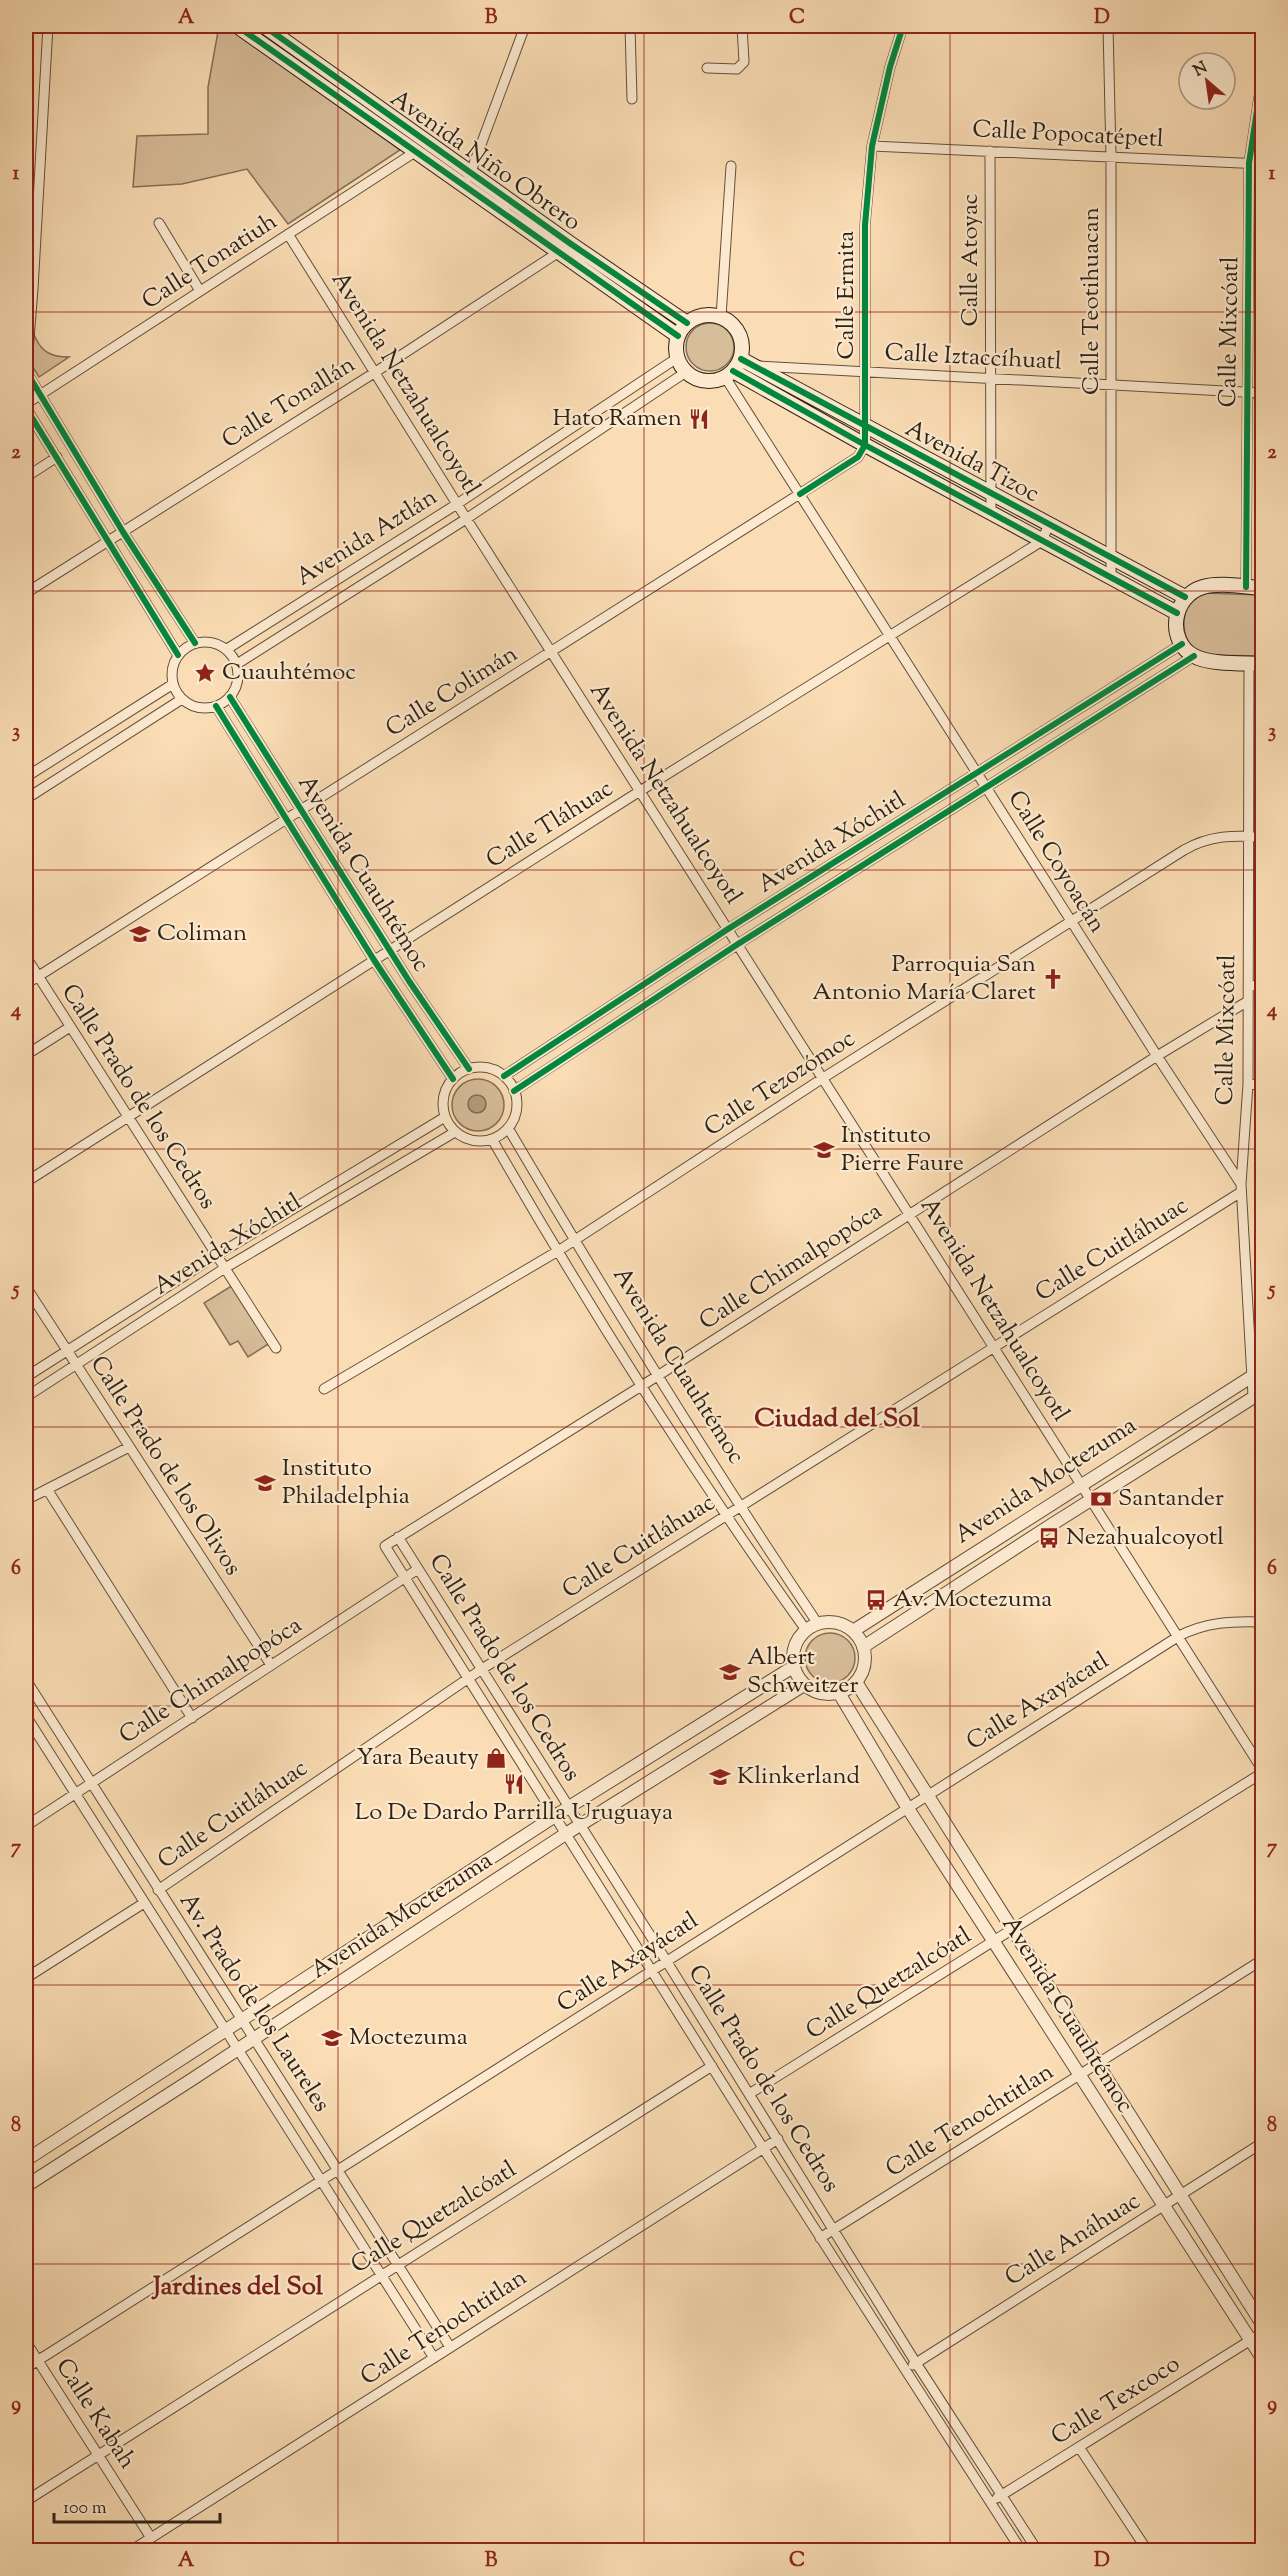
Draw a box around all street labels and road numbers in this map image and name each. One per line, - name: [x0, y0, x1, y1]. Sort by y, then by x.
- street label: Avenida Niño Obrero: [383, 82, 587, 240]
- street label: Calle Popocatépetl: [971, 113, 1165, 157]
- street label: Calle Atoyac: [954, 193, 988, 326]
- street label: Calle Tonatiuh: [136, 205, 284, 319]
- street label: Calle Teotihuacan: [1075, 207, 1109, 395]
- street label: Calle Ermita: [830, 231, 864, 359]
- street label: Calle Mixcóatl: [1212, 256, 1248, 408]
- street label: Avenida Netzahualcoyotl: [322, 266, 488, 503]
- street label: Calle Iztaccíhuatl: [884, 336, 1063, 380]
- street label: Calle Tonallán: [216, 348, 362, 458]
- street label: Avenida Tizoc: [899, 412, 1045, 512]
- street label: Avenida Aztlán: [290, 481, 444, 595]
- street label: Calle Colimán: [379, 638, 525, 746]
- street label: Avenida Netzahualcoyotl: [580, 677, 750, 912]
- street label: Avenida Cuauhtémoc: [289, 769, 437, 979]
- street label: Calle Tláhuac: [480, 773, 620, 877]
- street label: Avenida Xóchitl: [751, 784, 913, 902]
- street label: Calle Coyoacán: [999, 784, 1113, 940]
- street label: Calle Mixcóatl: [1209, 954, 1245, 1106]
- street label: Calle Prado de los Cedros: [52, 978, 224, 1216]
- street label: Calle Tezozómoc: [698, 1022, 862, 1145]
- street label: Avenida Xóchitl: [147, 1186, 309, 1304]
- street label: Calle Cuitláhuac: [1029, 1189, 1195, 1311]
- street label: Avenida Netzahualcoyotl: [911, 1192, 1077, 1429]
- street label: Calle Chimalpopóca: [693, 1195, 889, 1339]
- street label: Avenida Cuauhtémoc: [604, 1261, 752, 1471]
- street label: Calle Prado de los Olivos: [81, 1349, 249, 1583]
- street label: Avenida Moctezuma: [948, 1409, 1144, 1553]
- street label: Calle Cuitláhuac: [556, 1486, 722, 1608]
- street label: Calle Prado de los Cedros: [420, 1548, 588, 1788]
- street label: Calle Chimalpopóca: [113, 1609, 309, 1753]
- street label: Calle Axayácatl: [960, 1644, 1116, 1759]
- street label: Calle Cuitláhuac: [151, 1752, 315, 1878]
- street label: Avenida Moctezuma: [304, 1844, 500, 1988]
- street label: Av. Prado de los Laureles: [170, 1887, 338, 2119]
- street label: Calle Axayácatl: [551, 1904, 706, 2021]
- street label: Avenida Cuauhtémoc: [993, 1910, 1141, 2120]
- street label: Calle Quetzalcóatl: [800, 1919, 978, 2049]
- street label: Calle Prado de los Cedros: [679, 1959, 847, 2199]
- street label: Calle Tenochtitlan: [880, 2056, 1060, 2186]
- street label: Calle Quetzalcóatl: [345, 2153, 523, 2283]
- street label: Calle Anáhuac: [999, 2185, 1147, 2295]
- street label: Calle Tenochtitlan: [354, 2261, 534, 2395]
- street label: Calle Texcoco: [1045, 2348, 1187, 2454]
- street label: Calle Kabah: [46, 2352, 144, 2476]

